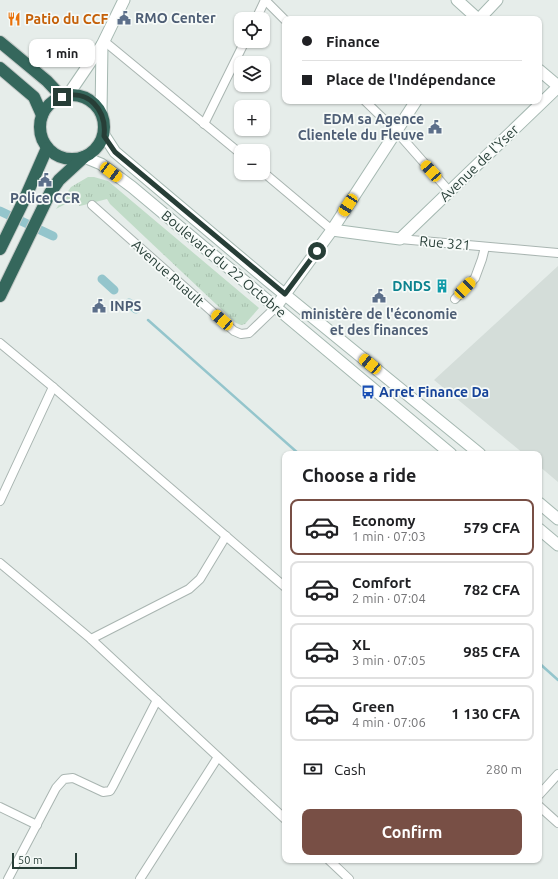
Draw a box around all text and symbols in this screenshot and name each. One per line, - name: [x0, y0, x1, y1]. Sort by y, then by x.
- public building icon: RMO Center: [116, 10, 132, 26]
- place label: RMO Center: [135, 10, 216, 26]
- restaurant icon: Patio du CCF: [6, 11, 22, 27]
- place label: Patio du CCF: [25, 11, 108, 27]
- map controls: [234, 12, 270, 180]
- button: locate: [234, 12, 270, 48]
- text: Finance: [326, 33, 380, 50]
- callout: 1 min: [29, 39, 95, 67]
- text: 1 min: [46, 46, 78, 60]
- button: layers: [234, 56, 270, 92]
- text: Place de l'Indépendance: [326, 71, 496, 88]
- route end: [53, 88, 71, 106]
- button: +: [234, 100, 270, 136]
- place label: EDM sa Agence Clientele du Fleuve: [298, 111, 424, 143]
- public building icon: EDM sa Agence Clientele du Fleuve: [427, 119, 443, 135]
- street label: Avenue de l'Yser: [436, 121, 522, 205]
- button: −: [234, 144, 270, 180]
- car: [419, 158, 443, 184]
- car: [98, 160, 124, 184]
- public building icon: Police CCR: [37, 172, 53, 188]
- place label: Police CCR: [10, 190, 80, 206]
- car: [336, 192, 360, 218]
- street label: Boulevard du 22 Octobre: [158, 207, 290, 321]
- street label: Rue 321: [419, 233, 471, 253]
- street label: Avenue Ruault: [129, 236, 208, 310]
- route start: [308, 242, 326, 260]
- car: [452, 275, 478, 301]
- place label: DNDS: [392, 278, 431, 294]
- building icon: DNDS: [434, 278, 450, 294]
- public building icon: ministère de l'économie et des finances: [371, 288, 387, 304]
- public building icon: INPS: [91, 298, 107, 314]
- place label: INPS: [110, 298, 142, 314]
- place label: ministère de l'économie et des finances: [301, 306, 457, 338]
- car: [209, 308, 235, 332]
- car: [357, 352, 383, 376]
- bus stop icon: Arret Finance Da: [360, 384, 376, 400]
- place label: Arret Finance Da: [379, 384, 489, 400]
- text: Choose a ride: [302, 465, 416, 485]
- icon: car: [304, 509, 340, 545]
- text: Economy: [352, 512, 416, 529]
- text: 579 CFA: [463, 519, 520, 536]
- text: 1 min · 07:03: [352, 529, 426, 543]
- icon: car: [304, 571, 340, 607]
- text: Comfort: [352, 574, 411, 591]
- text: 782 CFA: [463, 581, 520, 598]
- text: 2 min · 07:04: [352, 591, 426, 605]
- icon: car: [304, 633, 340, 669]
- text: XL: [352, 636, 370, 653]
- text: 985 CFA: [463, 643, 520, 660]
- text: 3 min · 07:05: [352, 653, 426, 667]
- icon: car: [304, 695, 340, 731]
- text: Green: [352, 698, 394, 715]
- text: 1 130 CFA: [451, 705, 520, 722]
- text: 4 min · 07:06: [352, 715, 426, 729]
- icon: cash: [302, 758, 324, 780]
- text: Cash: [334, 761, 366, 778]
- text: 280 m: [486, 762, 522, 776]
- button: Confirm: [302, 809, 522, 855]
- scale bar: [12, 851, 77, 870]
- text: 50 m: [18, 854, 42, 866]

